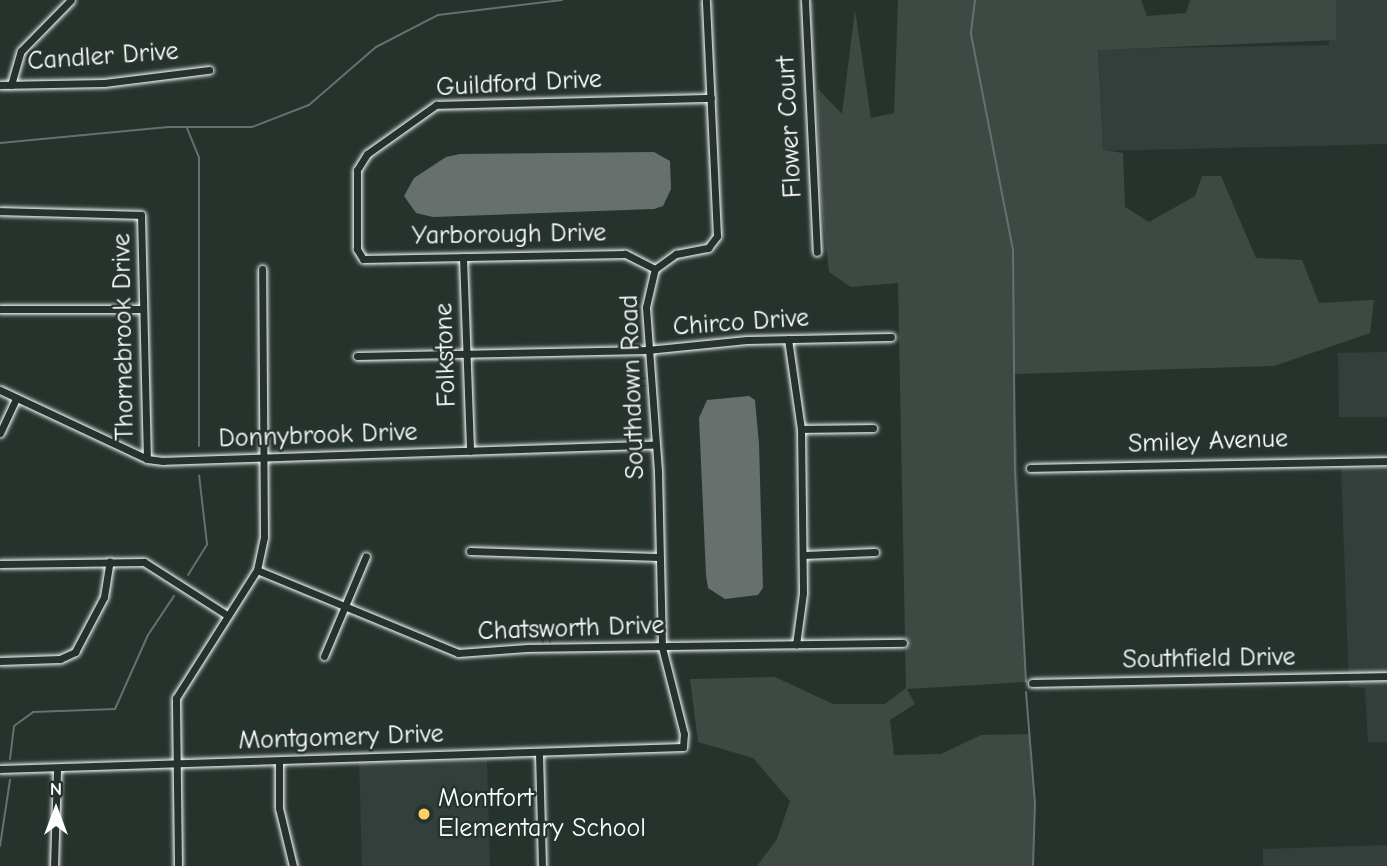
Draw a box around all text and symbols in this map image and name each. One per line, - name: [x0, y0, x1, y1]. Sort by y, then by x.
- street label: Candler Drive: [26, 36, 180, 78]
- street label: Flower Court: [771, 55, 809, 199]
- street label: Guildford Drive: [435, 64, 603, 104]
- street label: Yarborough Drive: [411, 218, 607, 252]
- street label: Thornebrook Drive: [107, 233, 141, 441]
- street label: Southdown Road: [614, 294, 652, 480]
- street label: Folkstone: [429, 302, 463, 408]
- street label: Chirco Drive: [672, 303, 810, 343]
- street label: Donnybrook Drive: [218, 417, 418, 455]
- street label: Smiley Avenue: [1128, 424, 1288, 460]
- street label: Chatsworth Drive: [477, 610, 665, 648]
- street label: Southfield Drive: [1122, 642, 1296, 676]
- street label: Montgomery Drive: [238, 719, 444, 757]
- north arrow: [21, 775, 91, 845]
- text: N: [50, 778, 62, 800]
- place label: Montfort Elementary School: [438, 783, 646, 844]
- marker: Montfort Elementary School: [416, 806, 432, 822]

